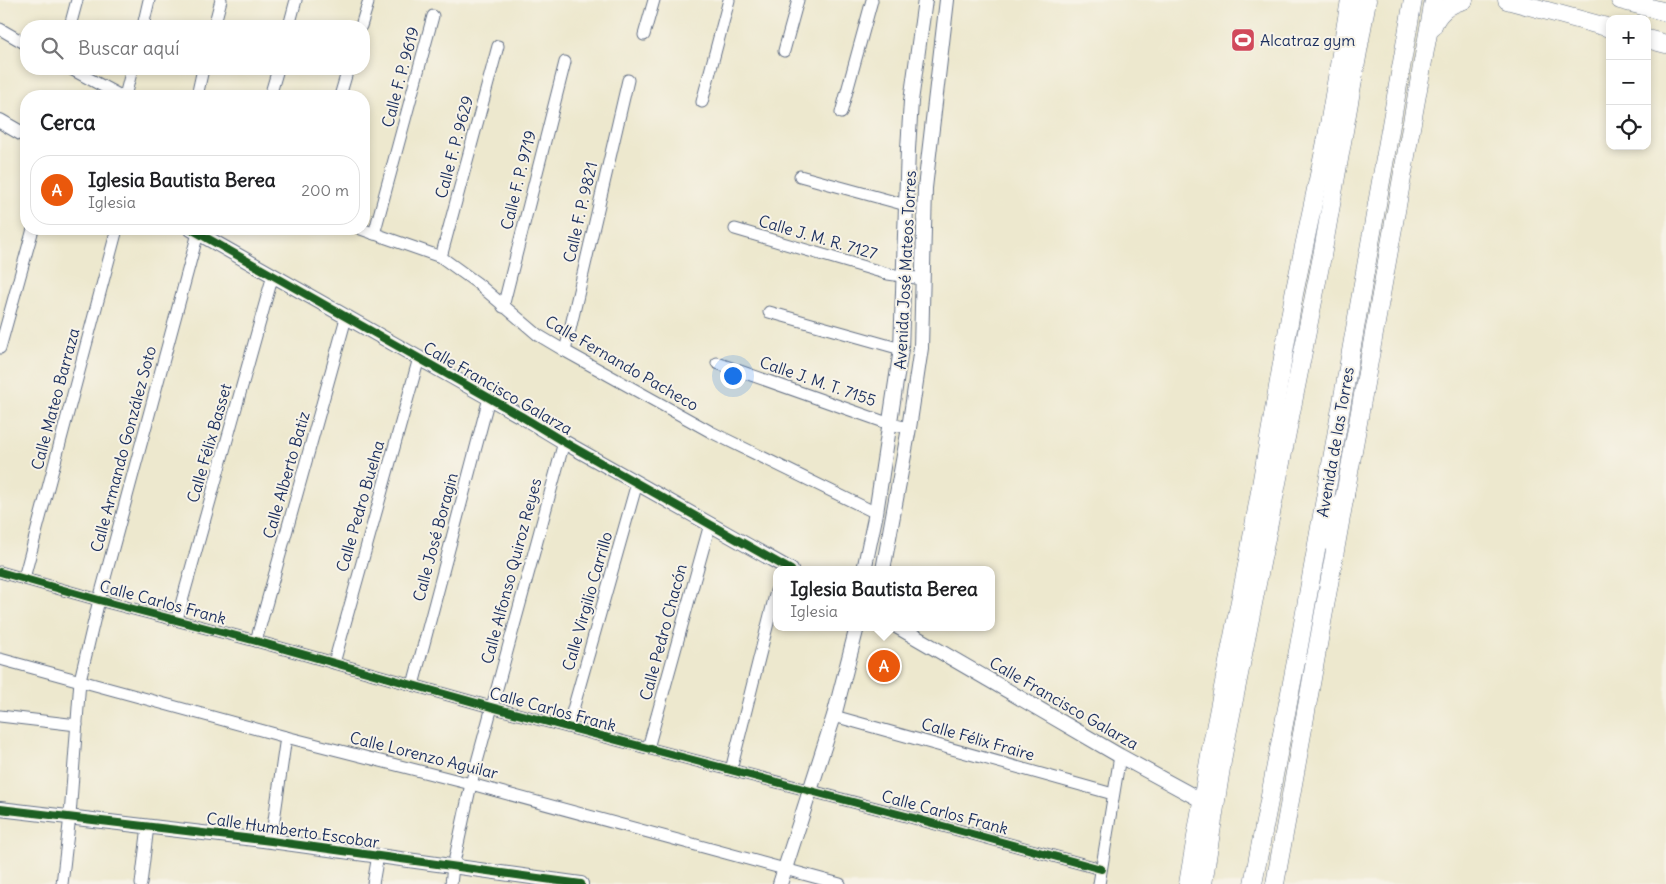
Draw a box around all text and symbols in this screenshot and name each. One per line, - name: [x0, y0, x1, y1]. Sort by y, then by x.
- map controls: [1606, 15, 1651, 150]
- button: +: [1606, 15, 1651, 60]
- search box: [20, 20, 370, 75]
- street label: Calle F. P. 9619: [377, 25, 423, 129]
- sports icon: Alcatraz gym: [1230, 27, 1256, 53]
- place label: Alcatraz gym: [1260, 30, 1355, 50]
- icon: search: [38, 34, 66, 62]
- text: Buscar aquí: [78, 36, 179, 60]
- button: −: [1606, 60, 1651, 105]
- street label: Calle F. P. 9629: [431, 93, 477, 201]
- button: locate: [1606, 105, 1651, 150]
- text: Cerca: [40, 109, 95, 136]
- street label: Calle F. P. 9719: [496, 128, 540, 232]
- street label: Calle F. P. 9821: [559, 160, 601, 264]
- text: Iglesia Bautista Berea: [88, 168, 276, 192]
- street label: Avenida José Mateos Torres: [890, 170, 920, 370]
- text: A: [52, 180, 62, 200]
- text: 200 m: [301, 180, 349, 200]
- text: Iglesia: [88, 192, 136, 212]
- street label: Calle J. M. R. 7127: [756, 210, 880, 264]
- street label: Calle Fernando Pacheco: [542, 311, 702, 415]
- street label: Calle Mateo Barraza: [26, 326, 84, 472]
- street label: Calle Francisco Galarza: [420, 337, 576, 439]
- street label: Calle Armando González Soto: [86, 344, 160, 554]
- street label: Calle J. M. T. 7155: [757, 352, 879, 410]
- your location: [720, 363, 746, 389]
- street label: Avenida de las Torres: [1312, 365, 1358, 519]
- street label: Calle Félix Basset: [182, 381, 236, 505]
- street label: Calle Alberto Batiz: [258, 409, 314, 541]
- street label: Calle Pedro Buelna: [332, 438, 388, 574]
- street label: Calle José Boragin: [408, 470, 462, 604]
- street label: Calle Alfonso Quiroz Reyes: [477, 476, 545, 666]
- street label: Calle Virgilio Carrillo: [558, 529, 616, 673]
- street label: Calle Pedro Chacón: [635, 562, 691, 702]
- popup: [773, 566, 995, 631]
- street label: Calle Carlos Frank: [98, 575, 228, 629]
- text: Iglesia Bautista Berea: [790, 577, 978, 601]
- text: Iglesia: [790, 601, 838, 621]
- pin: A: [868, 647, 900, 685]
- street label: Calle Francisco Galarza: [986, 652, 1142, 754]
- street label: Calle Carlos Frank: [488, 682, 618, 736]
- street label: Calle Félix Fraire: [919, 713, 1037, 765]
- street label: Calle Lorenzo Aguilar: [348, 727, 501, 783]
- street label: Calle Carlos Frank: [880, 785, 1010, 839]
- street label: Calle Humberto Escobar: [205, 808, 381, 852]

